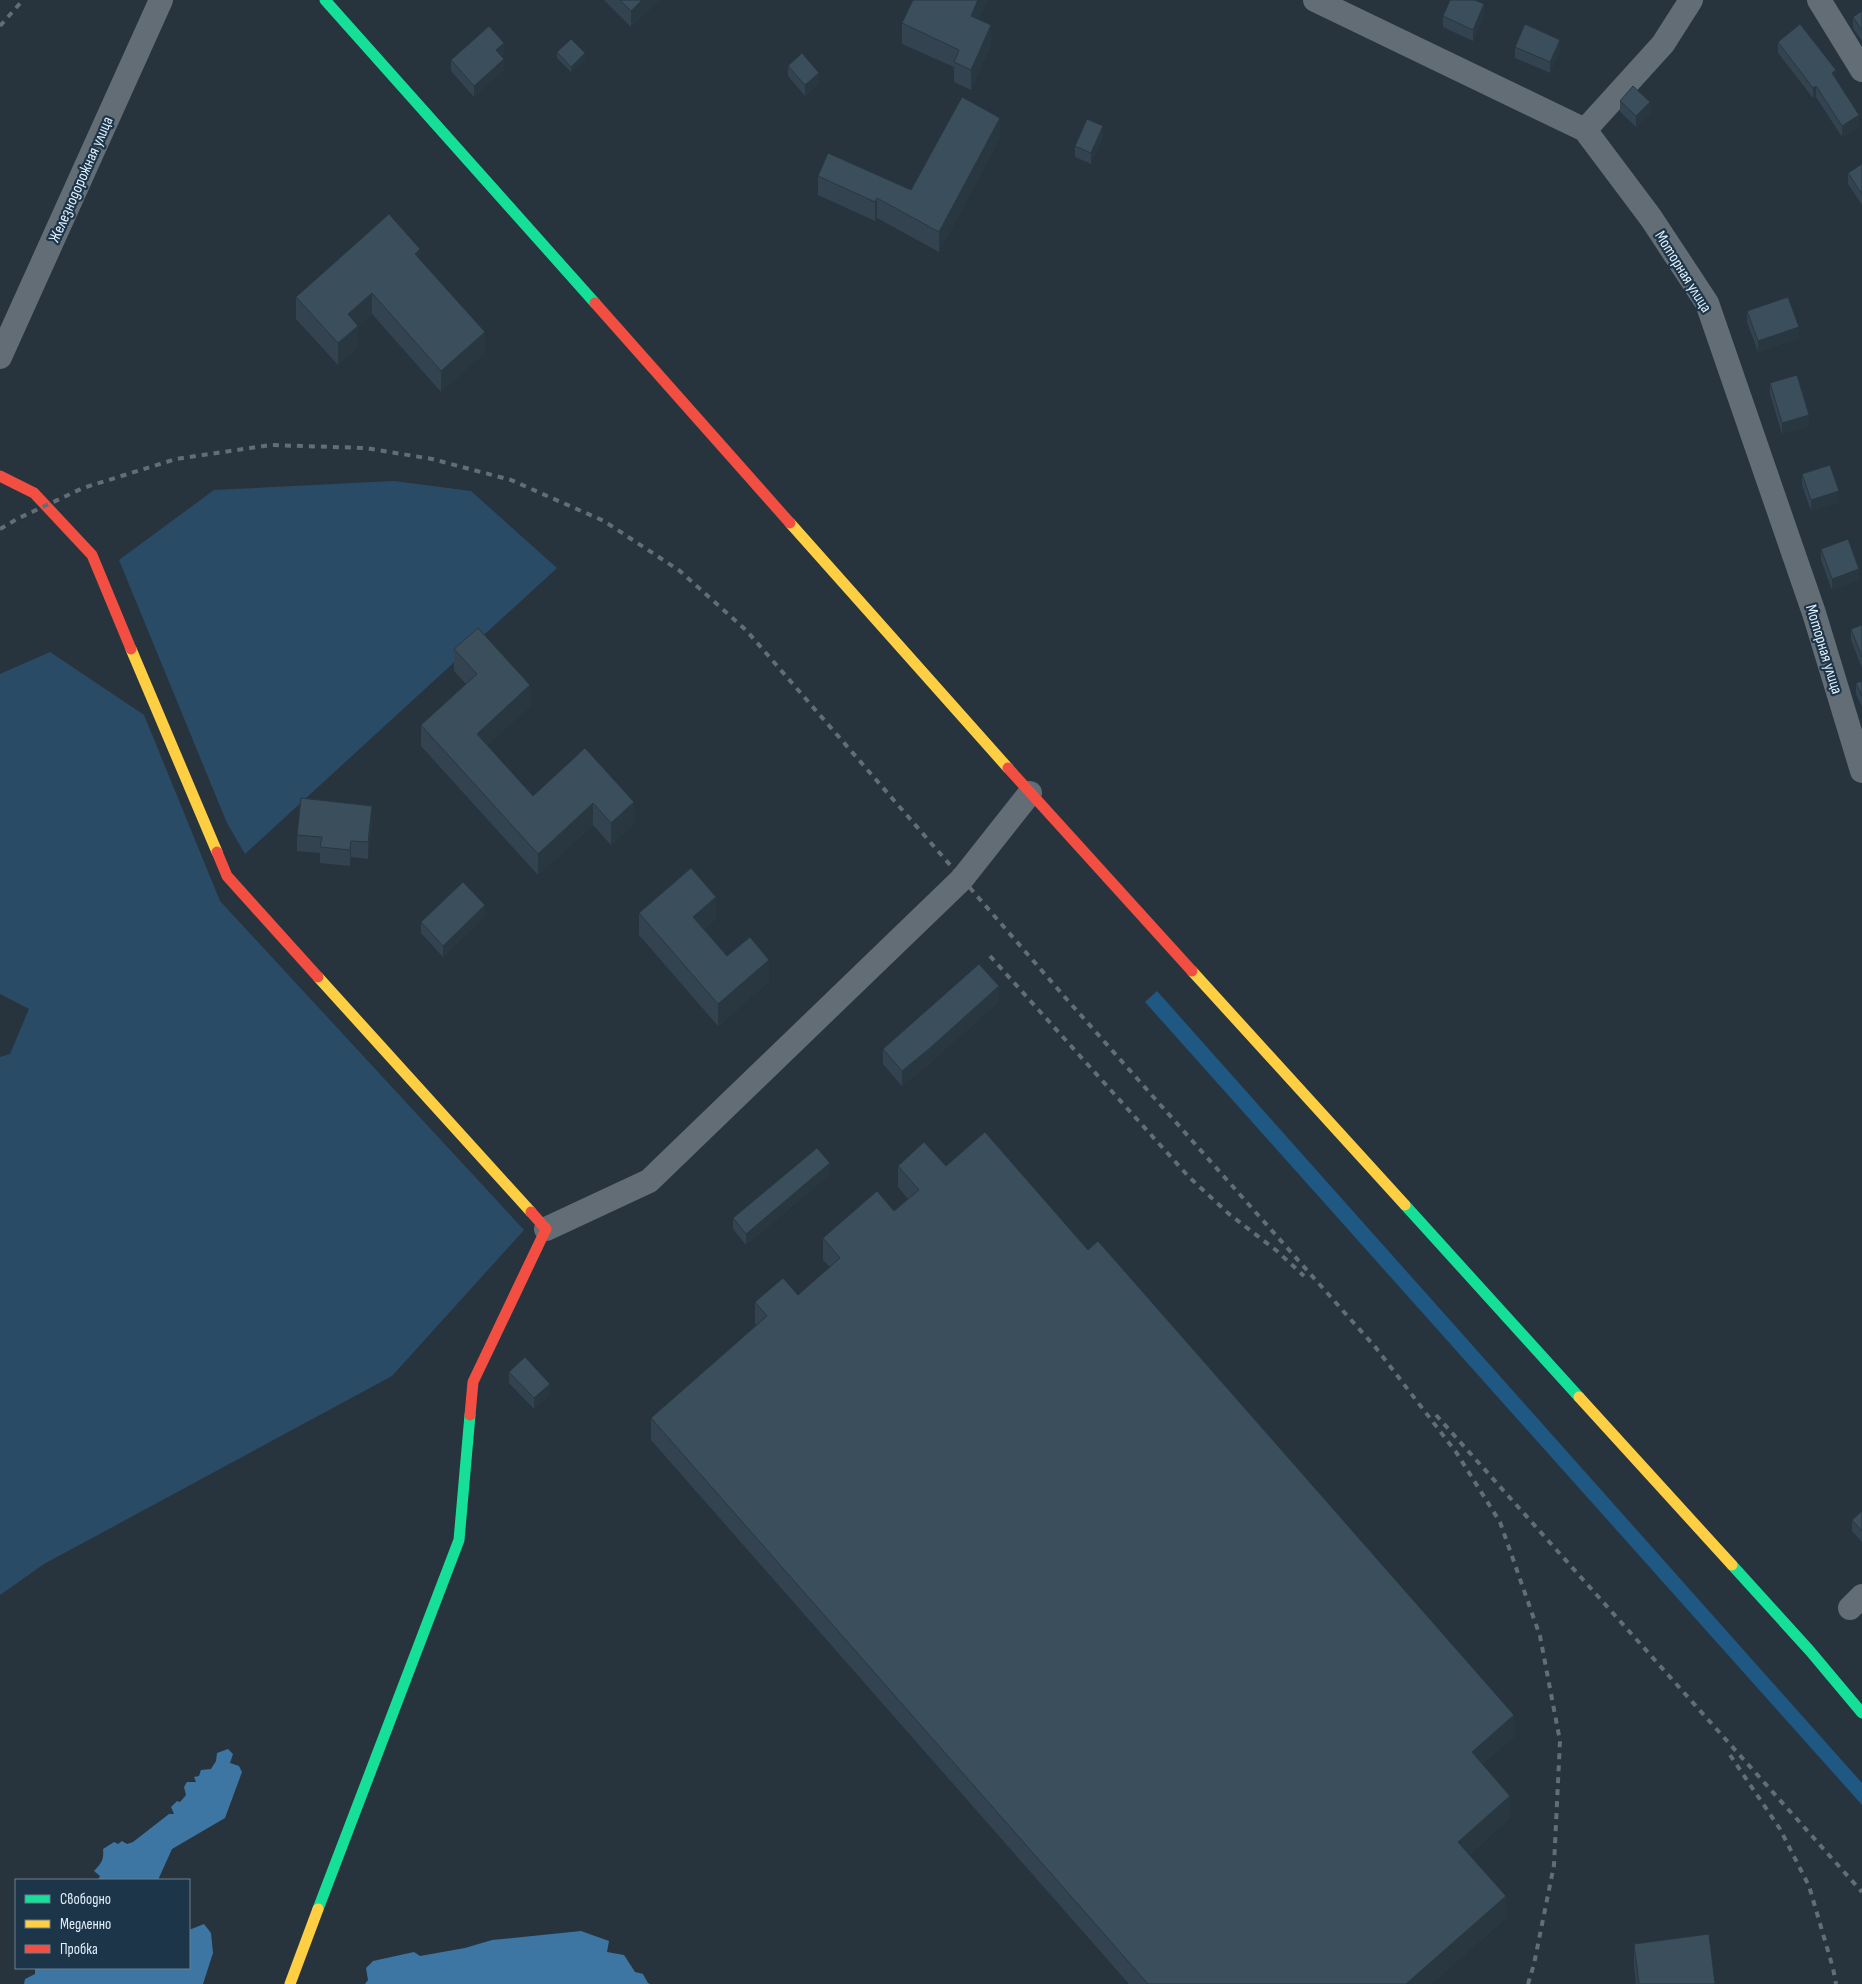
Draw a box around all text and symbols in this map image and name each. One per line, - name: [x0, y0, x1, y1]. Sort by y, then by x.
- street label: Железнодорожная улица: [45, 114, 118, 246]
- street label: Моторная улица: [1650, 228, 1715, 316]
- street label: Моторная улица: [1801, 602, 1846, 696]
- legend: [15, 1879, 190, 1969]
- text: Свободно: [60, 1890, 111, 1909]
- text: Медленно: [60, 1915, 111, 1934]
- text: Пробка: [60, 1940, 98, 1959]

